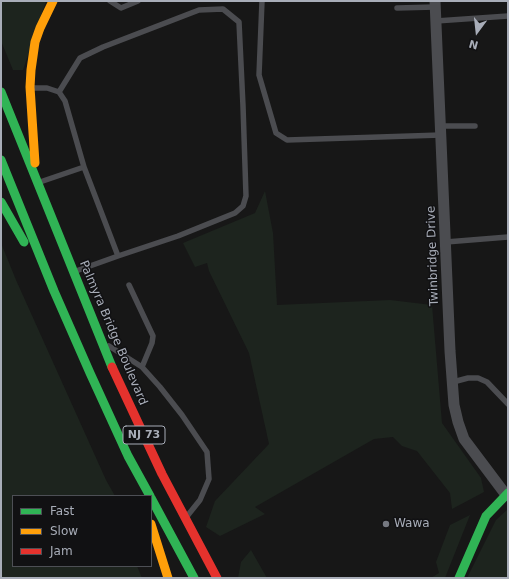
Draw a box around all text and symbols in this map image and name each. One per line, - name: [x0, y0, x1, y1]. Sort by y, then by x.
- north arrow: [457, 12, 497, 52]
- text: N: [468, 37, 480, 52]
- street label: Twinbridge Drive: [424, 206, 442, 306]
- street label: Palmyra Bridge Boulevard: [76, 258, 150, 408]
- road number: NJ 73: [123, 426, 165, 444]
- legend: [12, 495, 152, 567]
- text: Fast: [50, 504, 74, 518]
- place label: Wawa: [394, 517, 430, 531]
- marker: Wawa: [381, 519, 391, 529]
- text: Slow: [50, 524, 78, 538]
- text: Jam: [50, 544, 73, 558]

